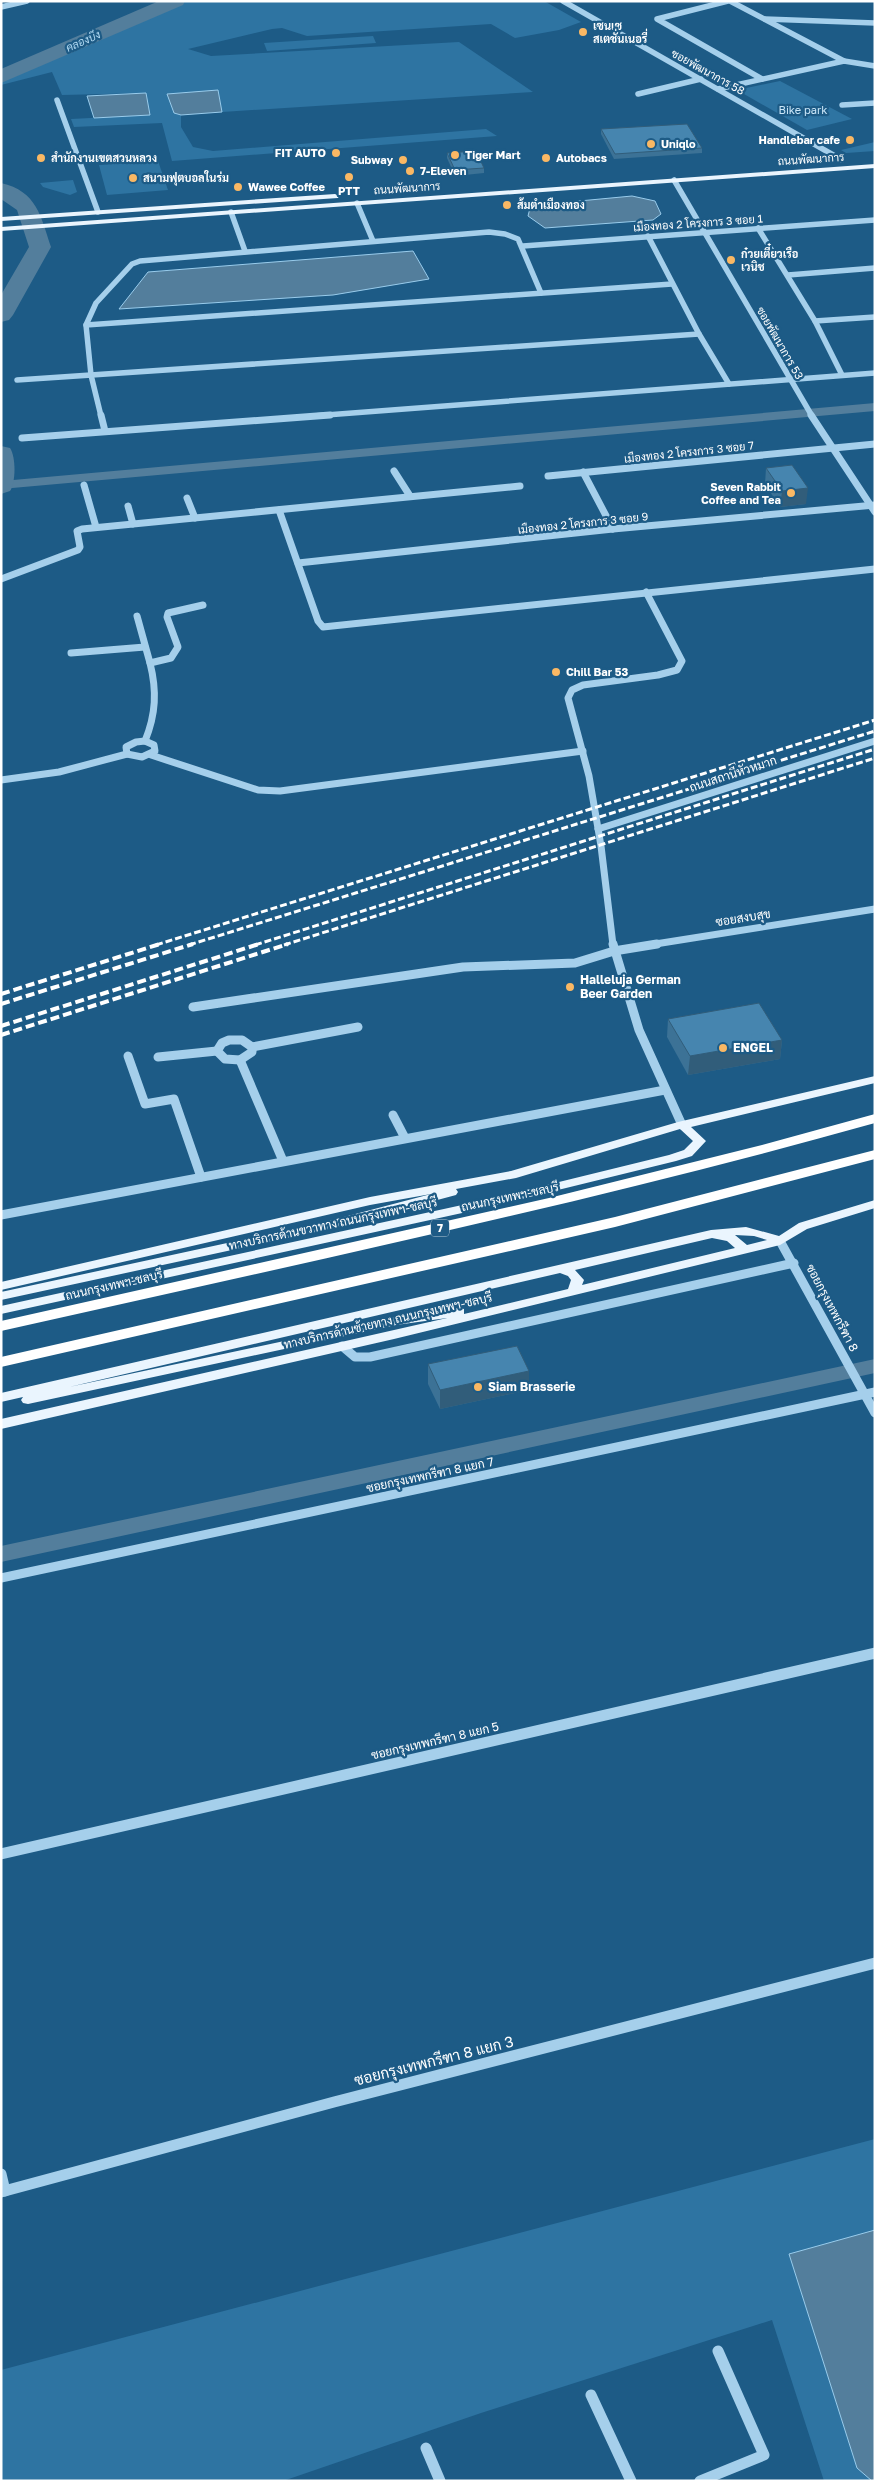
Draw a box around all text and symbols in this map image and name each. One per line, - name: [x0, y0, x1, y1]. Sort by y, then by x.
- place label: เซนเซ สเตชั่นเนอรี่: [593, 19, 648, 45]
- marker: เซนเซ สเตชั่นเนอรี่: [577, 26, 589, 38]
- water label: คลองบึง: [63, 27, 102, 54]
- street label: ซอยพัฒนาการ 58: [669, 46, 747, 97]
- park label: Bike park: [779, 103, 827, 116]
- place label: Handlebar cafe: [758, 133, 841, 146]
- marker: Handlebar cafe: [844, 134, 856, 146]
- place label: Uniqlo: [661, 137, 696, 150]
- marker: Uniqlo: [645, 138, 657, 150]
- place label: FIT AUTO: [275, 146, 326, 159]
- marker: FIT AUTO: [330, 147, 342, 159]
- place label: Tiger Mart: [465, 148, 521, 161]
- marker: Tiger Mart: [449, 149, 461, 161]
- street label: ถนนพัฒนาการ: [777, 150, 845, 167]
- place label: สำนักงานเขตสวนหลวง: [51, 151, 157, 164]
- place label: Autobacs: [556, 151, 607, 164]
- marker: สำนักงานเขตสวนหลวง: [35, 152, 47, 164]
- marker: Autobacs: [540, 152, 552, 164]
- place label: Subway: [351, 153, 393, 166]
- marker: Subway: [397, 154, 409, 166]
- place label: 7-Eleven: [420, 164, 467, 177]
- marker: 7-Eleven: [404, 165, 416, 177]
- place label: สนามฟุตบอลในร่ม: [143, 170, 229, 186]
- marker: PTT: [343, 171, 355, 183]
- marker: สนามฟุตบอลในร่ม: [127, 172, 139, 184]
- street label: ถนนพัฒนาการ: [373, 179, 441, 196]
- place label: Wawee Coffee: [248, 180, 326, 193]
- marker: Wawee Coffee: [232, 181, 244, 193]
- place label: PTT: [338, 184, 360, 197]
- place label: ส้มตำเมืองทอง: [517, 197, 585, 211]
- marker: ส้มตำเมืองทอง: [501, 199, 513, 211]
- street label: เมืองทอง 2 โครงการ 3 ซอย 1: [633, 210, 763, 234]
- place label: ก๋วยเตี๋ยวเรือ เวนิช: [741, 243, 798, 273]
- marker: ก๋วยเตี๋ยวเรือ เวนิช: [725, 254, 737, 266]
- street label: ซอยพัฒนาการ 53: [754, 304, 806, 381]
- street label: เมืองทอง 2 โครงการ 3 ซอย 7: [623, 437, 755, 465]
- place label: Seven Rabbit Coffee and Tea: [701, 480, 782, 506]
- marker: Seven Rabbit Coffee and Tea: [785, 487, 797, 499]
- street label: เมืองทอง 2 โครงการ 3 ซอย 9: [517, 508, 649, 536]
- place label: Chill Bar 53: [566, 665, 628, 678]
- marker: Chill Bar 53: [550, 666, 562, 678]
- street label: ถนนสถานีหัวหมาก: [687, 752, 779, 795]
- street label: ซอยสงบสุข: [714, 906, 772, 931]
- place label: Halleluja German Beer Garden: [580, 972, 681, 1001]
- marker: Halleluja German Beer Garden: [564, 981, 576, 993]
- place label: ENGEL: [733, 1040, 773, 1055]
- marker: ENGEL: [717, 1042, 729, 1054]
- street label: ถนนกรุงเทพฯ-ชลบุรี: [460, 1179, 561, 1216]
- street label: ทางบริการด้านขวาทาง ถนนกรุงเทพฯ-ชลบุรี: [227, 1194, 439, 1255]
- road number: 7: [431, 1220, 449, 1236]
- street label: ซอยกรุงเทพกรีฑา 8: [801, 1261, 862, 1355]
- street label: ถนนกรุงเทพฯ-ชลบุรี: [64, 1266, 165, 1305]
- street label: ทางบริการด้านซ้ายทาง ถนนกรุงเทพฯ-ชลบุรี: [282, 1289, 494, 1354]
- place label: Siam Brasserie: [488, 1379, 575, 1394]
- marker: Siam Brasserie: [472, 1381, 484, 1393]
- street label: ซอยกรุงเทพกรีฑา 8 แยก 7: [365, 1454, 496, 1497]
- street label: ซอยกรุงเทพกรีฑา 8 แยก 5: [369, 1718, 501, 1764]
- street label: ซอยกรุงเทพกรีฑา 8 แยก 3: [352, 2032, 516, 2091]

